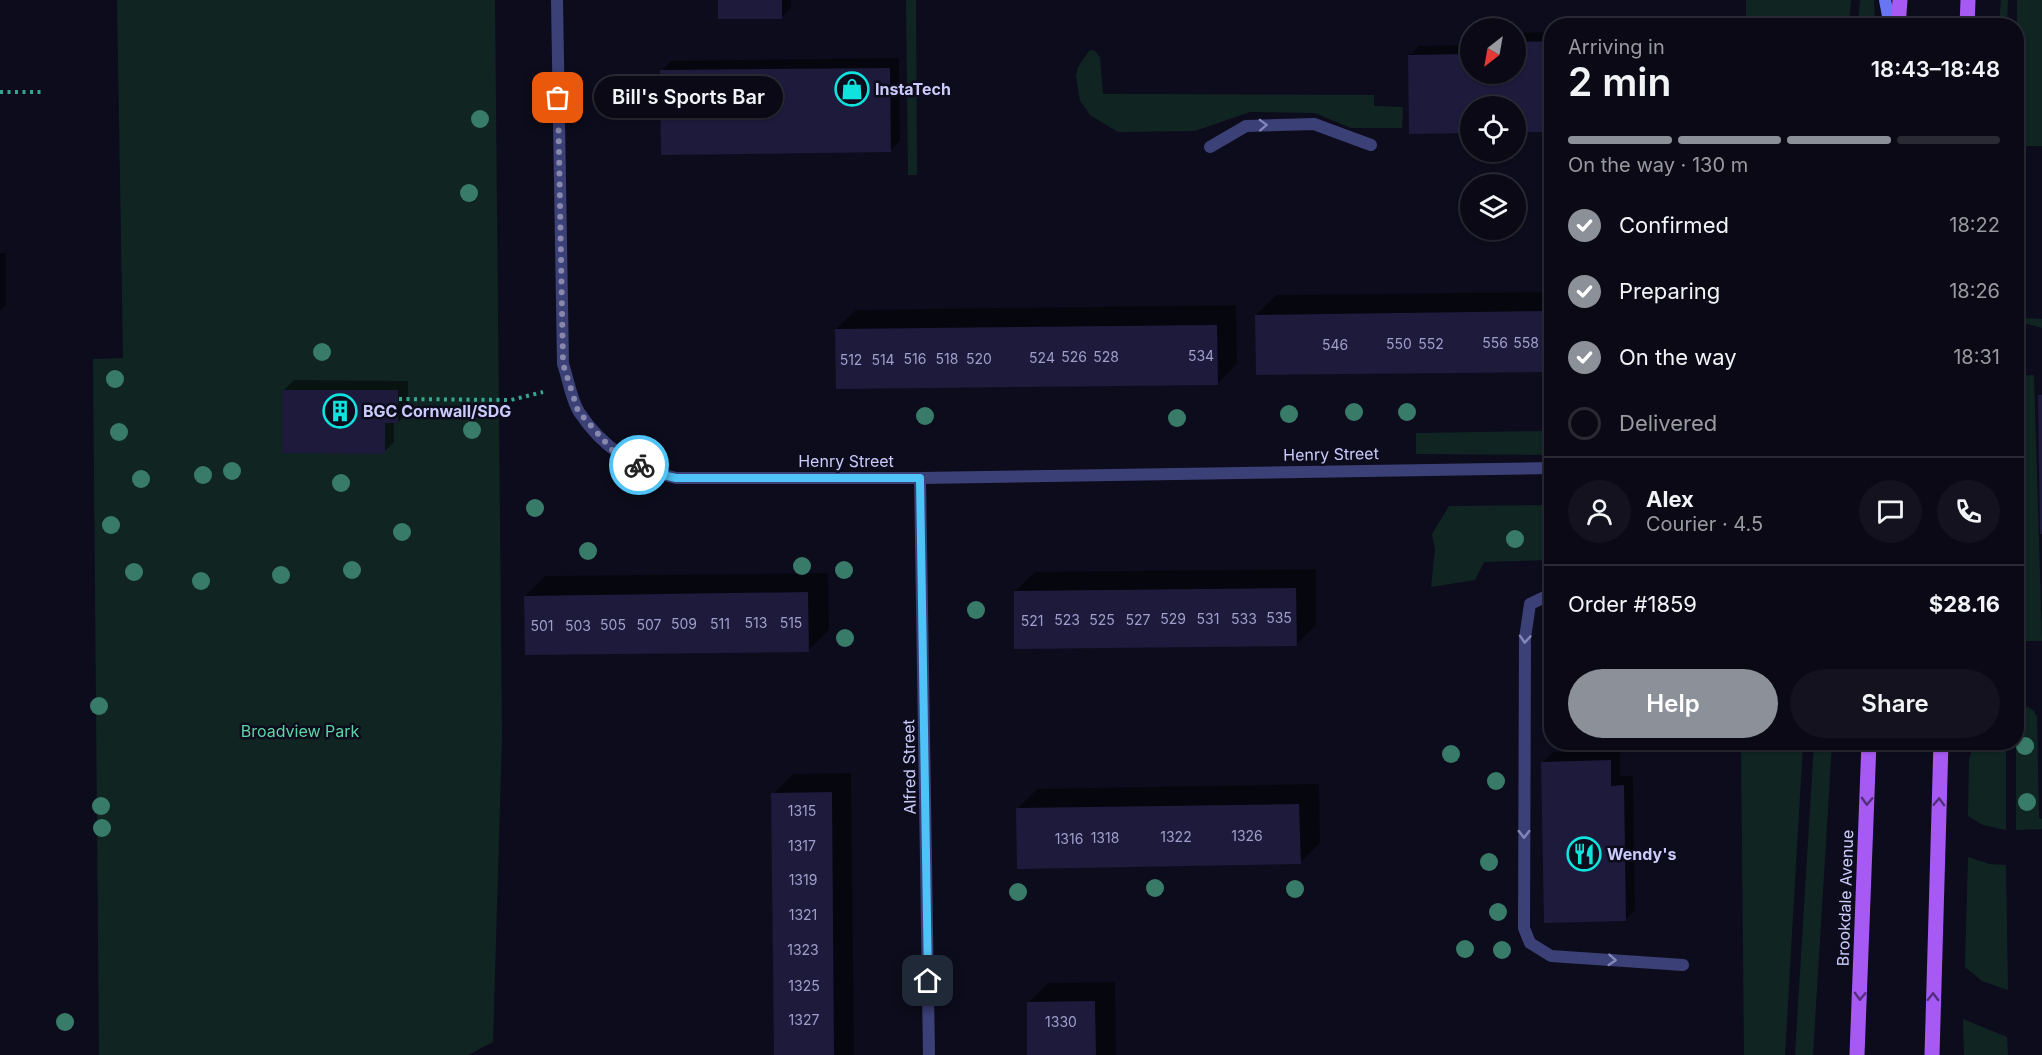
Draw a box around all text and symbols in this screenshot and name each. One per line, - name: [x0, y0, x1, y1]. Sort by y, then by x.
- north arrow: [1460, 18, 1526, 84]
- map controls: [1460, 18, 1526, 240]
- text: Arriving in: [1568, 35, 1665, 59]
- text: 18:43–18:48: [1871, 56, 2000, 82]
- text: 2 min: [1568, 58, 1671, 105]
- shop icon: InstaTech: [834, 71, 870, 107]
- pin: [532, 72, 583, 123]
- callout: Bill's Sports Bar: [594, 77, 783, 119]
- place label: InstaTech: [875, 79, 951, 99]
- icon: bag: [541, 81, 574, 114]
- text: Bill's Sports Bar: [612, 85, 765, 109]
- button: locate: [1460, 96, 1526, 162]
- one-way arrow: [1259, 119, 1268, 132]
- text: On the way · 130 m: [1568, 153, 1748, 177]
- button: layers: [1460, 174, 1526, 240]
- icon: check: [1568, 209, 1601, 242]
- text: Confirmed: [1619, 212, 1729, 238]
- text: 18:22: [1949, 213, 2000, 237]
- icon: check: [1568, 275, 1601, 308]
- text: Preparing: [1619, 278, 1720, 304]
- text: 18:26: [1949, 279, 2000, 303]
- house number: 556: [1482, 334, 1508, 351]
- house number: 558: [1513, 334, 1539, 351]
- house number: 550: [1386, 335, 1412, 352]
- house number: 552: [1418, 335, 1444, 352]
- house number: 546: [1322, 336, 1348, 353]
- icon: check: [1568, 341, 1601, 374]
- text: On the way: [1619, 344, 1737, 370]
- text: 18:31: [1953, 345, 2000, 369]
- house number: 534: [1188, 347, 1214, 364]
- house number: 526: [1061, 348, 1087, 365]
- house number: 528: [1093, 348, 1119, 365]
- house number: 524: [1029, 349, 1055, 366]
- house number: 516: [904, 350, 926, 367]
- house number: 518: [936, 350, 958, 367]
- house number: 520: [966, 350, 992, 367]
- house number: 512: [840, 351, 862, 368]
- house number: 514: [871, 351, 895, 368]
- building icon: BGC Cornwall/SDG: [322, 393, 358, 429]
- place label: BGC Cornwall/SDG: [363, 401, 511, 421]
- text: Delivered: [1619, 410, 1717, 436]
- courier: [609, 435, 669, 495]
- street label: Henry Street: [1283, 443, 1379, 465]
- icon: bike: [623, 449, 656, 482]
- street label: Henry Street: [798, 451, 894, 471]
- button: person: [1568, 480, 1631, 543]
- button: chat: [1859, 480, 1922, 543]
- button: phone: [1937, 480, 2000, 543]
- text: Alex: [1646, 486, 1694, 512]
- text: Courier · 4.5: [1646, 512, 1763, 536]
- text: Order #1859: [1568, 591, 1697, 617]
- text: $28.16: [1929, 591, 2000, 617]
- house number: 535: [1266, 609, 1292, 626]
- house number: 529: [1160, 610, 1186, 627]
- house number: 531: [1197, 610, 1219, 627]
- house number: 533: [1231, 610, 1257, 627]
- house number: 523: [1054, 611, 1080, 628]
- house number: 525: [1089, 611, 1115, 628]
- house number: 527: [1126, 611, 1151, 628]
- house number: 521: [1021, 612, 1043, 629]
- house number: 513: [745, 614, 767, 631]
- house number: 515: [780, 614, 802, 631]
- house number: 509: [671, 615, 697, 632]
- house number: 511: [710, 615, 730, 632]
- house number: 505: [600, 616, 626, 633]
- house number: 507: [637, 616, 662, 633]
- house number: 501: [530, 617, 554, 634]
- house number: 503: [565, 617, 591, 634]
- one-way arrow: [1519, 635, 1532, 644]
- button: Help: [1568, 669, 1778, 738]
- button: Share: [1790, 669, 2000, 738]
- street label: Alfred Street: [898, 719, 920, 815]
- park label: Broadview Park: [241, 721, 360, 741]
- one-way arrow: [1860, 796, 1873, 805]
- one-way arrow: [1933, 797, 1945, 806]
- house number: 1315: [788, 802, 816, 819]
- house number: 1326: [1231, 827, 1263, 844]
- house number: 1322: [1160, 828, 1192, 845]
- house number: 1318: [1091, 829, 1119, 846]
- street label: Brookdale Avenue: [1833, 829, 1857, 967]
- house number: 1316: [1055, 830, 1083, 847]
- one-way arrow: [1518, 830, 1530, 839]
- restaurant icon: Wendy's: [1566, 836, 1602, 872]
- house number: 1317: [788, 837, 816, 854]
- place label: Wendy's: [1607, 844, 1676, 864]
- house number: 1319: [789, 871, 817, 888]
- house number: 1321: [789, 906, 817, 923]
- house number: 1323: [787, 941, 819, 958]
- one-way arrow: [1607, 953, 1616, 966]
- pin: [902, 955, 953, 1006]
- icon: home: [911, 964, 944, 997]
- house number: 1325: [788, 977, 820, 994]
- one-way arrow: [1853, 991, 1866, 1000]
- one-way arrow: [1927, 992, 1940, 1001]
- house number: 1327: [789, 1011, 819, 1028]
- house number: 1330: [1045, 1013, 1077, 1030]

